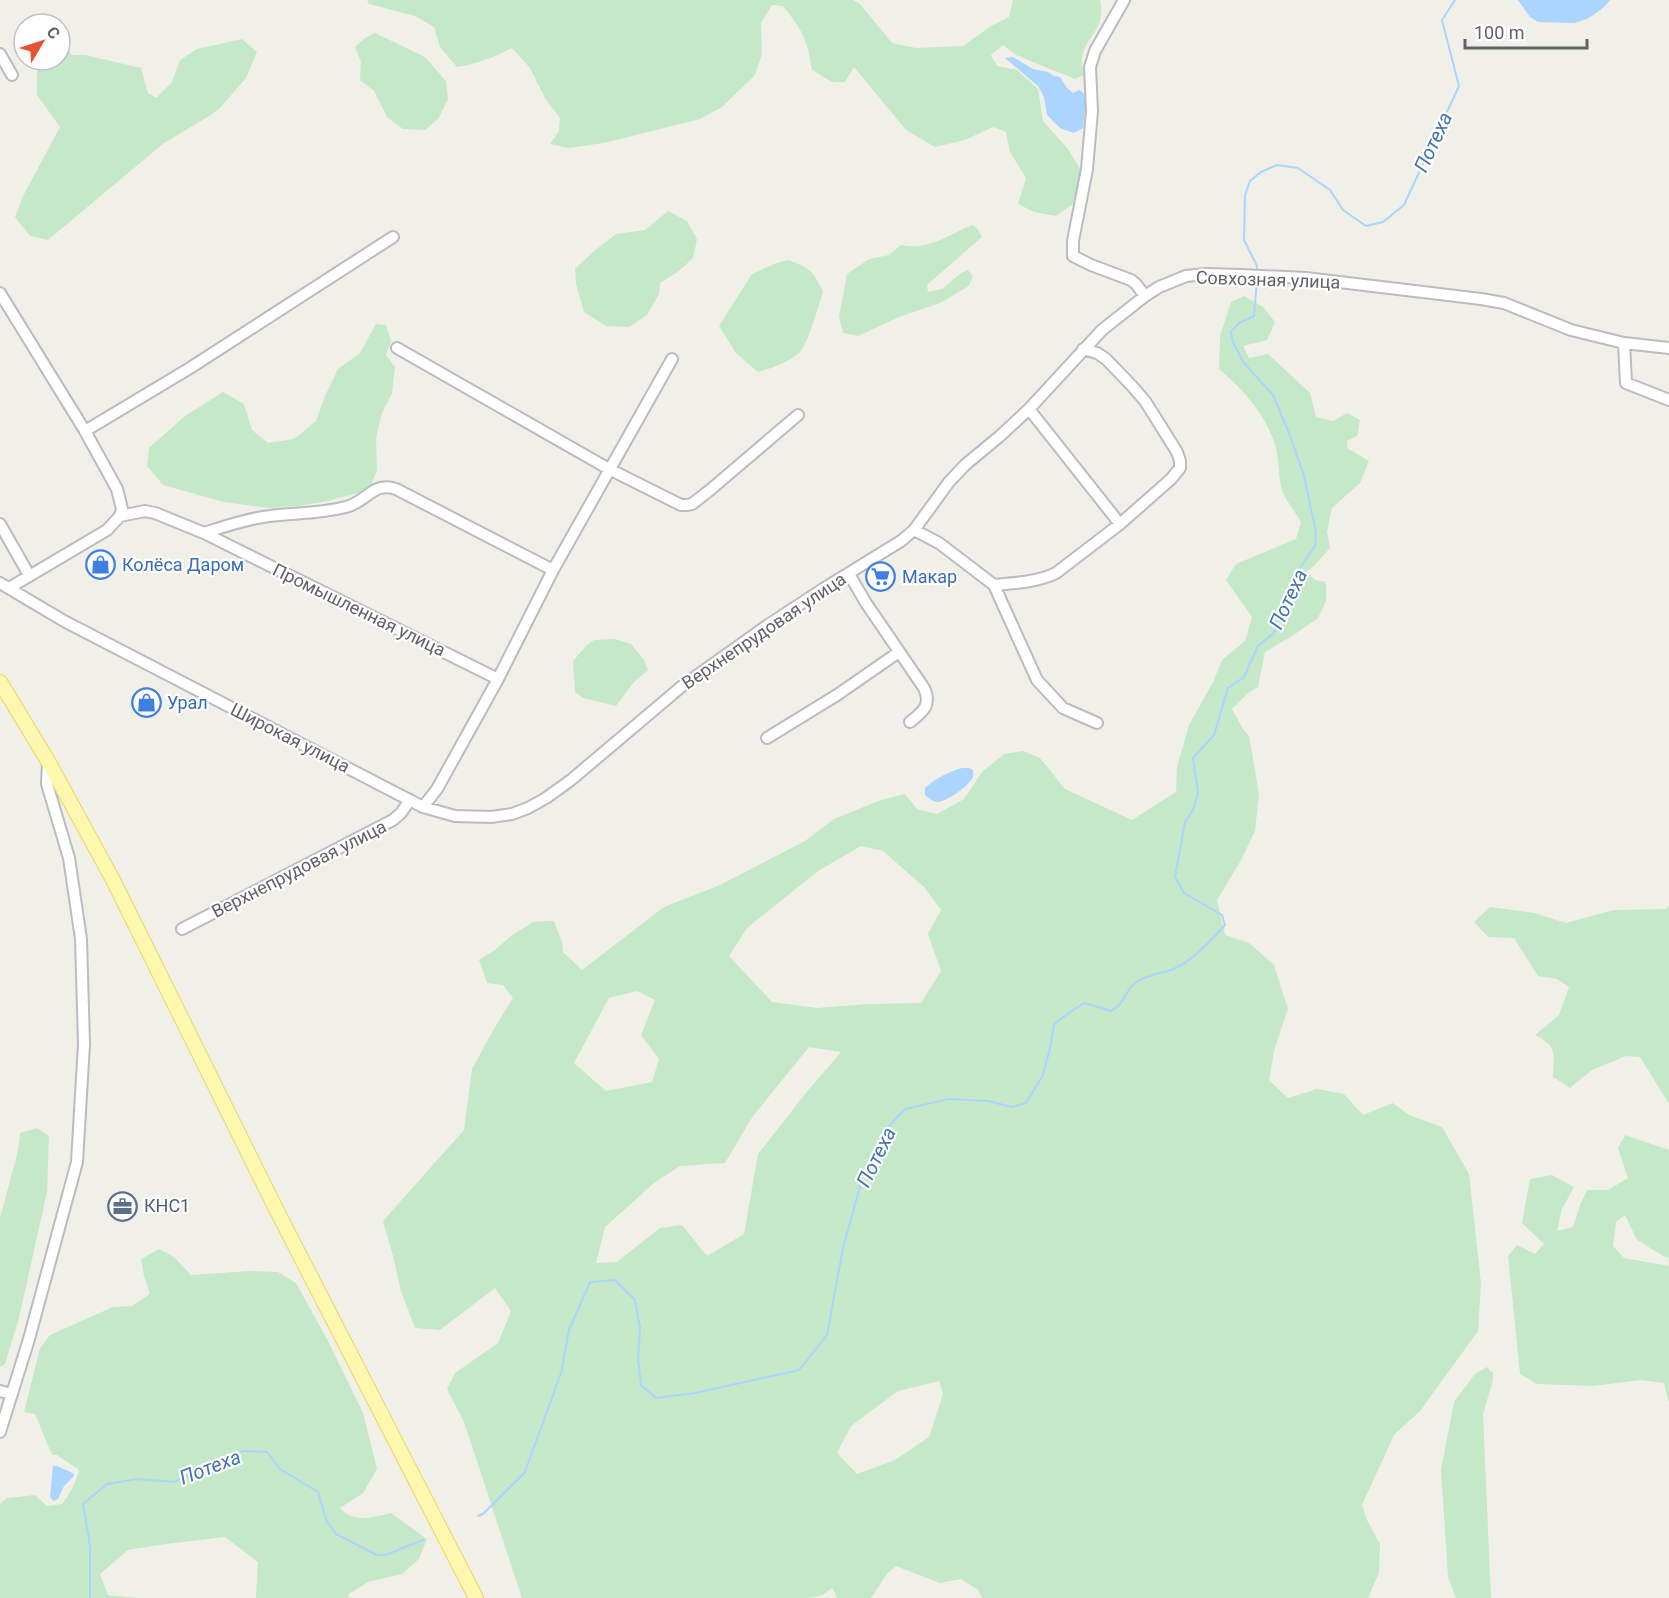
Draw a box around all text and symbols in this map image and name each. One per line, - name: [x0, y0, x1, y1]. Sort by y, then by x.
- north arrow: [12, 12, 72, 72]
- scale bar: [1465, 12, 1586, 50]
- text: 100 m: [1474, 22, 1525, 43]
- text: С: [43, 23, 64, 43]
- water label: Потеха: [1409, 108, 1457, 176]
- street label: Совхозная улица: [1196, 266, 1341, 293]
- shop icon: Колёса Даром: [85, 549, 117, 581]
- place label: Колёса Даром: [122, 554, 244, 575]
- street label: Промышленная улица: [270, 559, 449, 660]
- supermarket icon: Макар: [865, 561, 897, 593]
- water label: Потеха: [1264, 565, 1312, 633]
- place label: Макар: [902, 566, 957, 587]
- street label: Верхнепрудовая улица: [678, 568, 850, 693]
- shop icon: Урал: [130, 687, 162, 719]
- place label: Урал: [167, 692, 208, 713]
- street label: Широкая улица: [227, 698, 353, 777]
- street label: Верхнепрудовая улица: [208, 815, 390, 922]
- water label: Потеха: [851, 1123, 901, 1191]
- office icon: КНС1: [107, 1190, 139, 1222]
- place label: КНС1: [144, 1195, 190, 1216]
- water label: Потеха: [176, 1444, 244, 1490]

